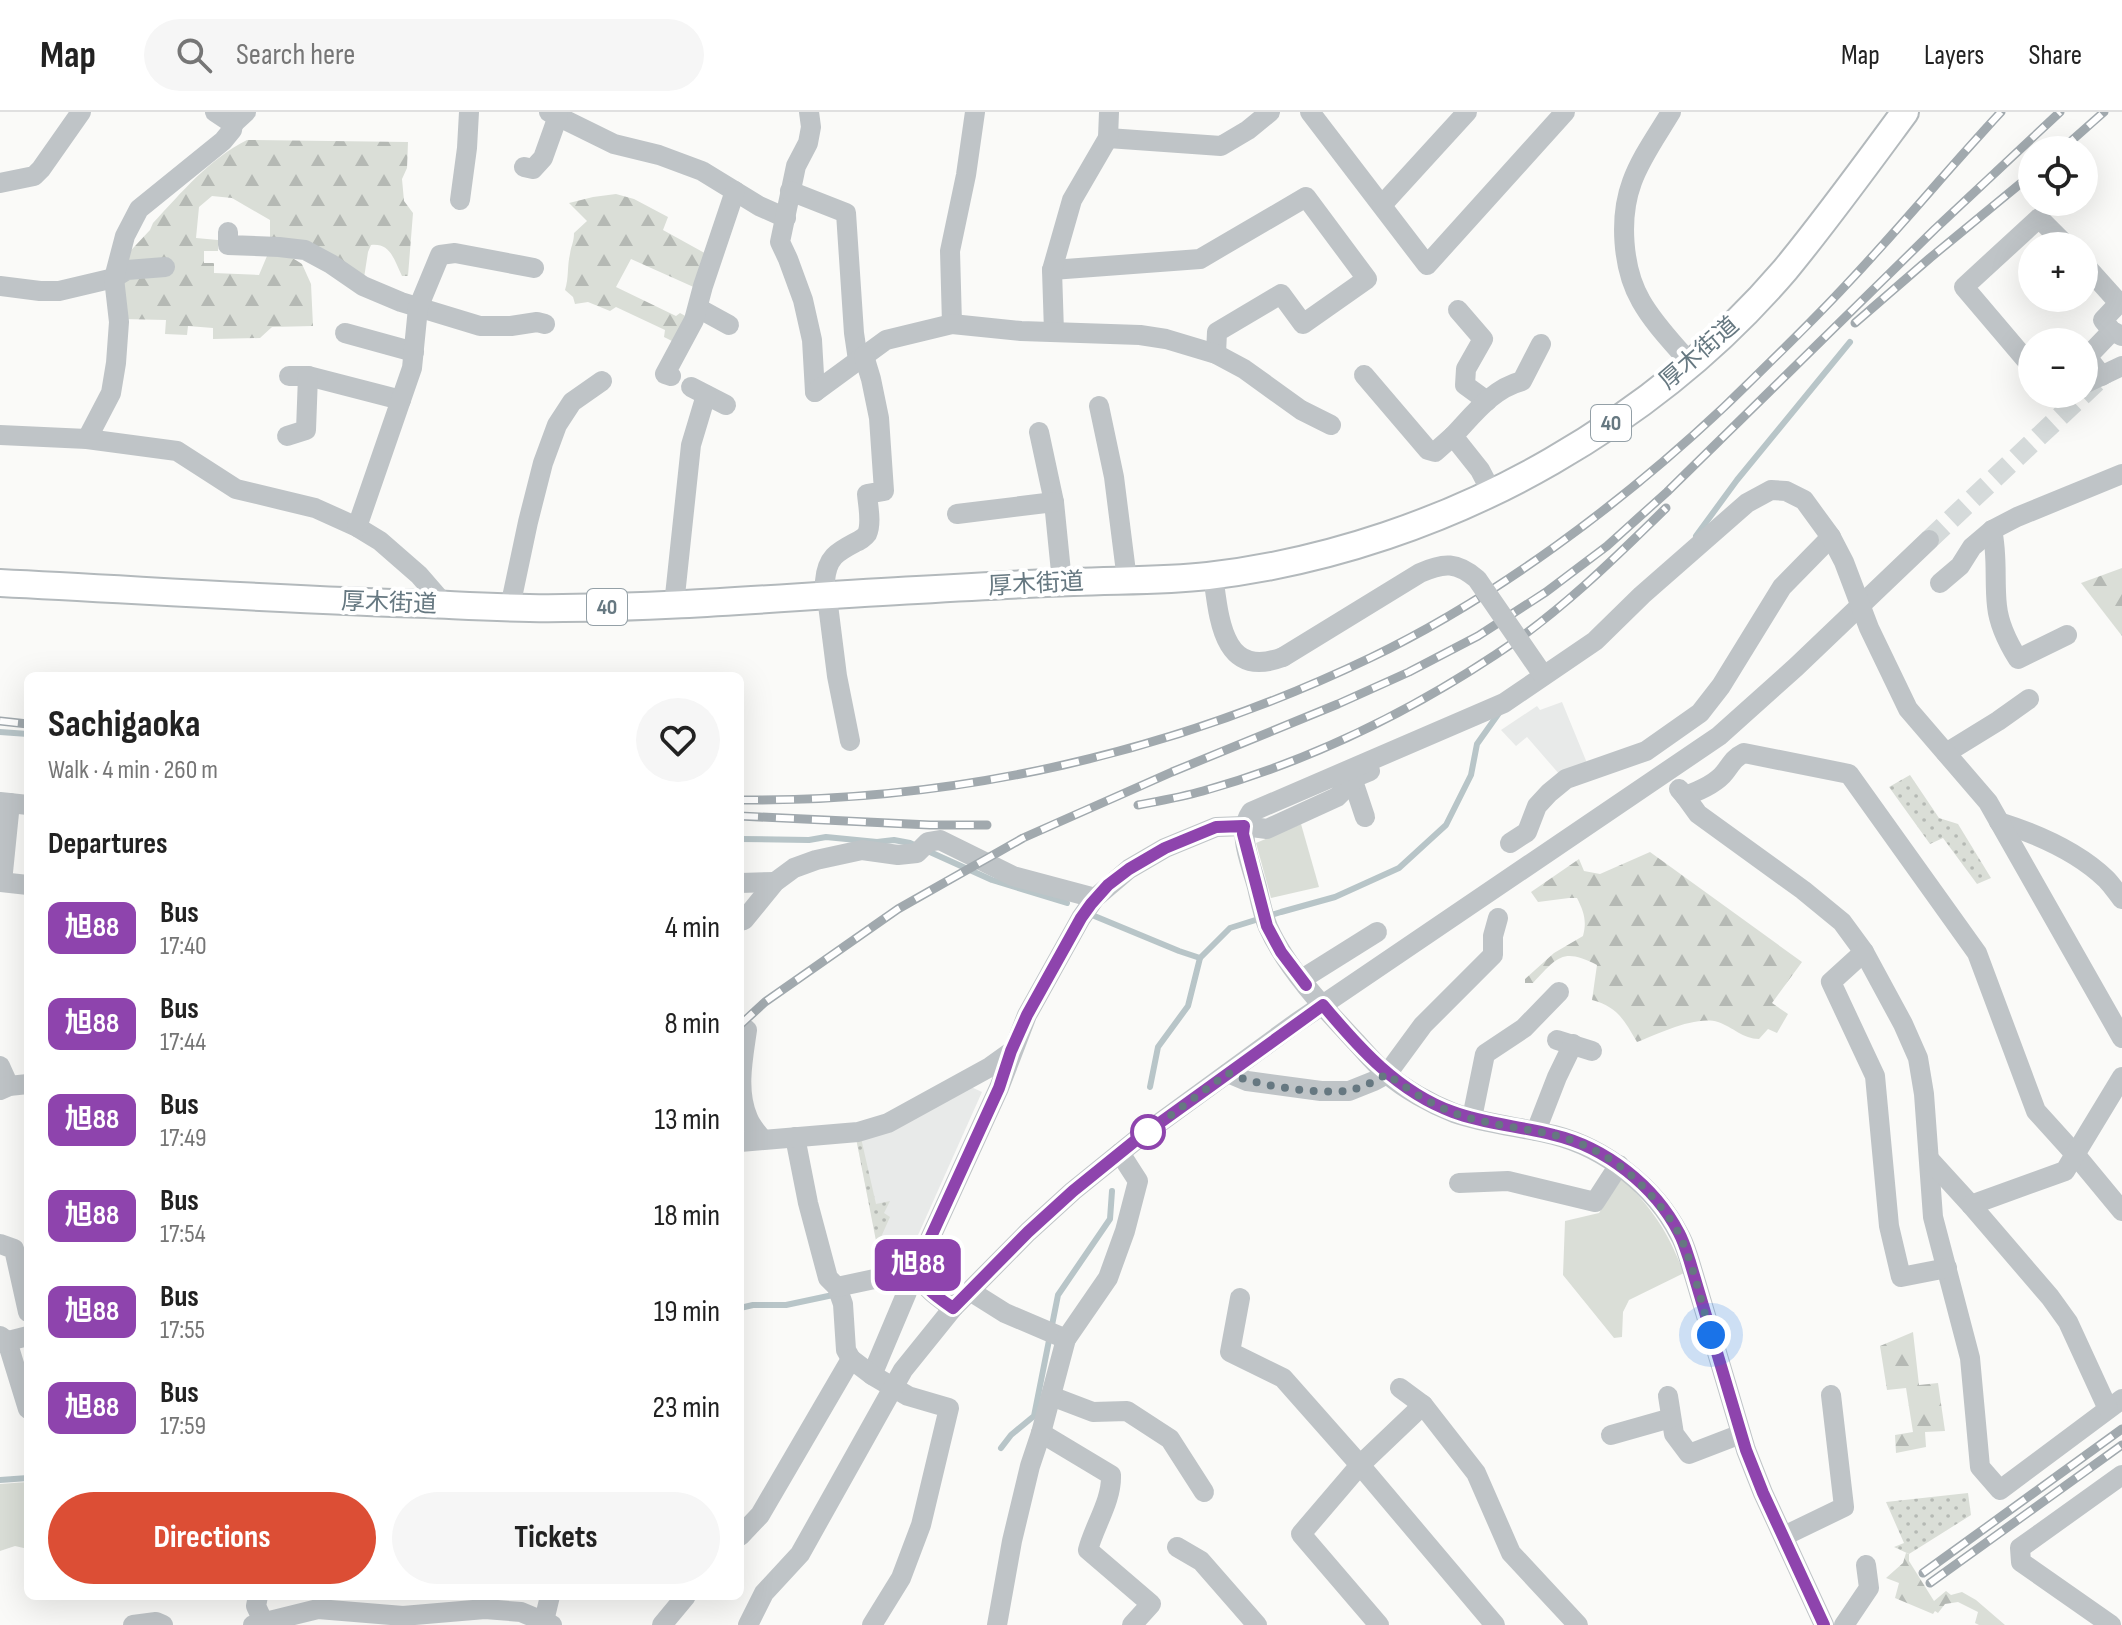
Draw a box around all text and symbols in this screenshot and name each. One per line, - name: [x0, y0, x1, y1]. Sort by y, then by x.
- search box: [144, 19, 704, 91]
- text: Map: [40, 33, 96, 78]
- icon: search: [172, 33, 216, 77]
- text: Search here: [236, 37, 355, 73]
- text: Map: [1841, 39, 1880, 72]
- text: Layers: [1924, 39, 1984, 72]
- text: Share: [2028, 39, 2082, 72]
- map controls: [2018, 136, 2098, 408]
- button: locate: [2018, 136, 2098, 216]
- button: +: [2018, 232, 2098, 312]
- street label: 厚木街道: [1653, 311, 1745, 395]
- button: −: [2018, 328, 2098, 408]
- road number: 40: [1591, 405, 1631, 441]
- street label: 厚木街道: [987, 567, 1085, 601]
- street label: 厚木街道: [341, 587, 437, 619]
- road number: 40: [587, 589, 627, 625]
- button: heart: [636, 698, 720, 782]
- text: Sachigaoka: [48, 702, 201, 747]
- text: Walk · 4 min · 260 m: [48, 755, 218, 786]
- text: Departures: [48, 826, 168, 862]
- text: Bus: [160, 895, 199, 931]
- text: 4 min: [665, 910, 720, 946]
- text: 旭88: [65, 911, 119, 944]
- text: 17:40: [160, 931, 207, 962]
- text: Bus: [160, 991, 199, 1027]
- text: 8 min: [664, 1006, 720, 1042]
- text: 旭88: [65, 1007, 119, 1040]
- text: 17:44: [160, 1027, 206, 1058]
- text: Bus: [160, 1087, 199, 1123]
- text: 13 min: [654, 1102, 720, 1138]
- text: 旭88: [65, 1103, 119, 1136]
- unlabelled marker: [1131, 1115, 1165, 1149]
- text: 17:49: [160, 1123, 207, 1154]
- text: Bus: [160, 1183, 199, 1219]
- text: 18 min: [654, 1198, 720, 1234]
- text: 旭88: [65, 1199, 119, 1232]
- text: 17:54: [160, 1219, 206, 1250]
- line badge: 旭88: [872, 1239, 964, 1291]
- text: 旭88: [891, 1248, 945, 1281]
- text: Bus: [160, 1279, 199, 1315]
- text: 19 min: [654, 1294, 720, 1330]
- text: 旭88: [65, 1295, 119, 1328]
- text: 17:55: [160, 1315, 205, 1346]
- your location: [1691, 1315, 1731, 1355]
- text: Bus: [160, 1375, 199, 1411]
- text: 23 min: [653, 1390, 720, 1426]
- text: 旭88: [65, 1391, 119, 1424]
- text: 17:59: [160, 1411, 206, 1442]
- button: Directions: [48, 1492, 376, 1584]
- button: Tickets: [392, 1492, 720, 1584]

